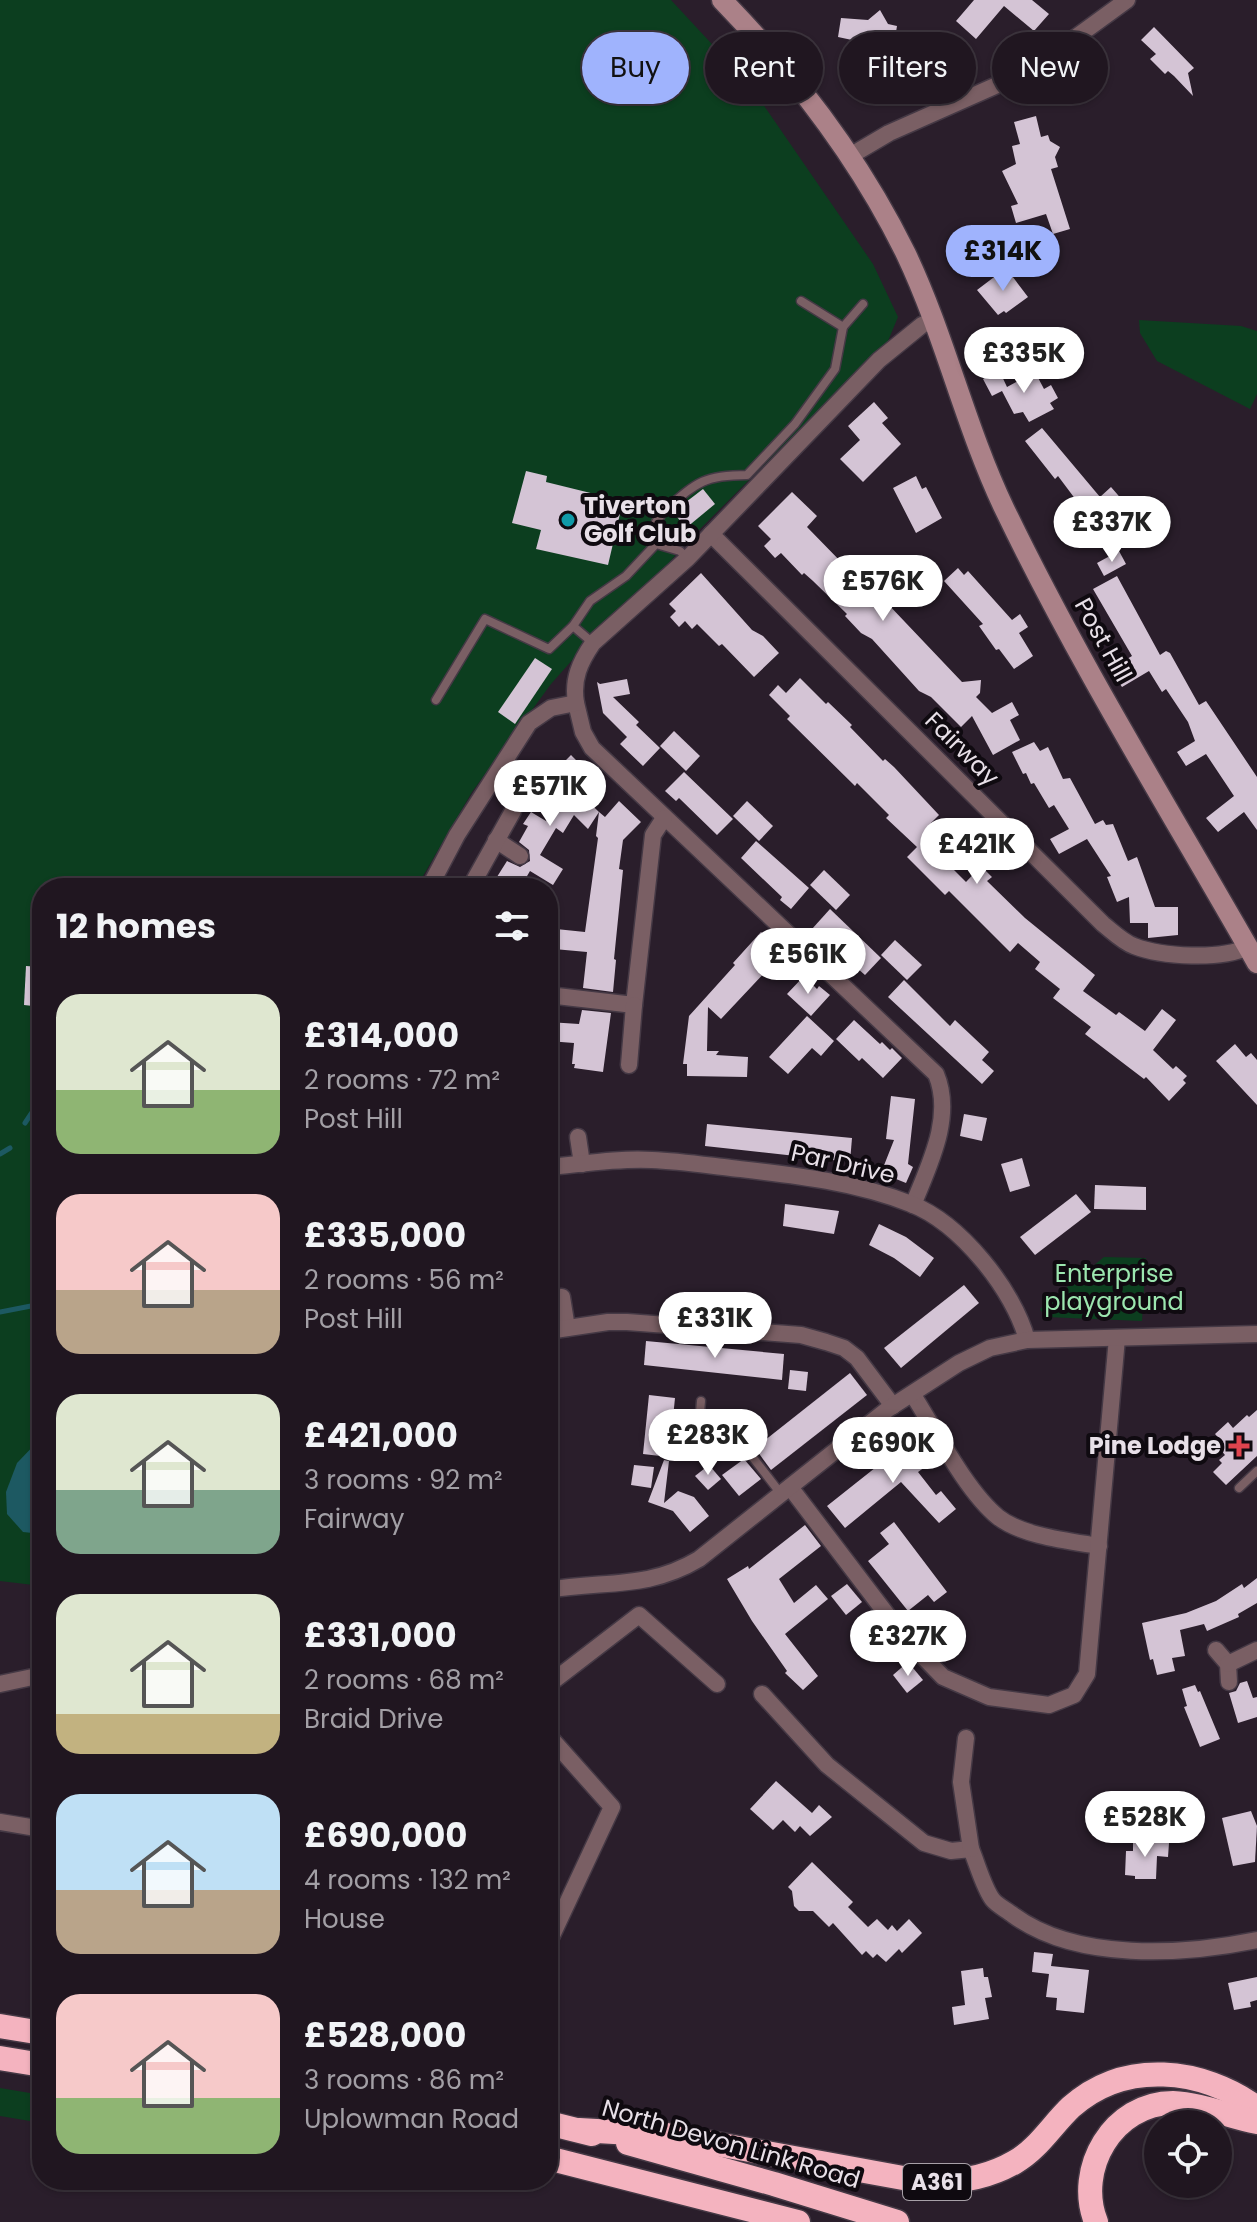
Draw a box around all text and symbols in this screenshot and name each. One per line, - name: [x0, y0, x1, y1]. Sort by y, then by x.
- chip: Buy: [582, 32, 689, 104]
- chip: Rent: [705, 32, 823, 104]
- chip: Filters: [839, 32, 976, 104]
- chip: New: [992, 32, 1108, 104]
- pin: £314K: [947, 225, 1059, 293]
- text: £314K: [964, 233, 1042, 269]
- pin: £335K: [968, 327, 1080, 395]
- text: £335K: [982, 335, 1066, 371]
- place label: Tiverton Golf Club: [584, 489, 696, 550]
- pin: £337K: [1056, 496, 1168, 564]
- text: £337K: [1072, 504, 1152, 540]
- marker: Tiverton Golf Club: [559, 511, 577, 529]
- pin: £576K: [827, 555, 939, 623]
- text: £576K: [842, 563, 924, 599]
- street label: Post Hill: [1067, 592, 1140, 688]
- street label: Fairway: [918, 704, 1007, 793]
- pin: £571K: [494, 760, 606, 828]
- text: £571K: [512, 768, 588, 804]
- pin: £421K: [921, 818, 1033, 886]
- text: £421K: [938, 826, 1016, 862]
- text: 12 homes: [56, 902, 216, 950]
- icon: filters: [490, 904, 534, 948]
- pin: £561K: [752, 928, 864, 996]
- text: £561K: [769, 936, 847, 972]
- text: £314,000: [304, 1011, 459, 1059]
- icon: home: [120, 1026, 216, 1122]
- text: 2 rooms · 72 m²: [304, 1062, 500, 1098]
- text: Post Hill: [304, 1101, 403, 1137]
- street label: Par Drive: [788, 1136, 898, 1191]
- text: £335,000: [304, 1211, 466, 1259]
- icon: home: [120, 1226, 216, 1322]
- park label: Enterprise playground: [1044, 1257, 1184, 1318]
- text: 2 rooms · 56 m²: [304, 1262, 504, 1298]
- pin: £331K: [659, 1292, 771, 1360]
- text: £331K: [677, 1300, 753, 1336]
- text: Post Hill: [304, 1301, 403, 1337]
- pin: £283K: [652, 1409, 764, 1477]
- text: £421,000: [304, 1411, 458, 1459]
- text: £283K: [667, 1417, 749, 1453]
- pin: £690K: [837, 1417, 949, 1485]
- text: £690K: [851, 1425, 935, 1461]
- icon: home: [120, 1426, 216, 1522]
- place label: Pine Lodge: [1089, 1429, 1221, 1462]
- marker: Pine Lodge: [1228, 1435, 1250, 1457]
- text: 3 rooms · 92 m²: [304, 1462, 503, 1498]
- text: Fairway: [304, 1501, 404, 1537]
- pin: £327K: [852, 1610, 964, 1678]
- text: £331,000: [304, 1611, 457, 1659]
- text: £327K: [868, 1618, 948, 1654]
- icon: home: [120, 1626, 216, 1722]
- text: 2 rooms · 68 m²: [304, 1662, 504, 1698]
- text: Braid Drive: [304, 1701, 443, 1737]
- pin: £528K: [1089, 1791, 1201, 1859]
- text: £528K: [1103, 1799, 1187, 1835]
- text: £690,000: [304, 1811, 468, 1859]
- icon: home: [120, 1826, 216, 1922]
- text: 4 rooms · 132 m²: [304, 1862, 511, 1898]
- text: House: [304, 1901, 385, 1937]
- text: £528,000: [304, 2011, 466, 2059]
- icon: home: [120, 2026, 216, 2122]
- text: 3 rooms · 86 m²: [304, 2062, 504, 2098]
- street label: North Devon Link Road: [598, 2091, 864, 2196]
- text: Uplowman Road: [304, 2101, 519, 2137]
- map controls: [1144, 2110, 1232, 2198]
- button: locate: [1144, 2110, 1232, 2198]
- road number: A361: [903, 2164, 971, 2200]

